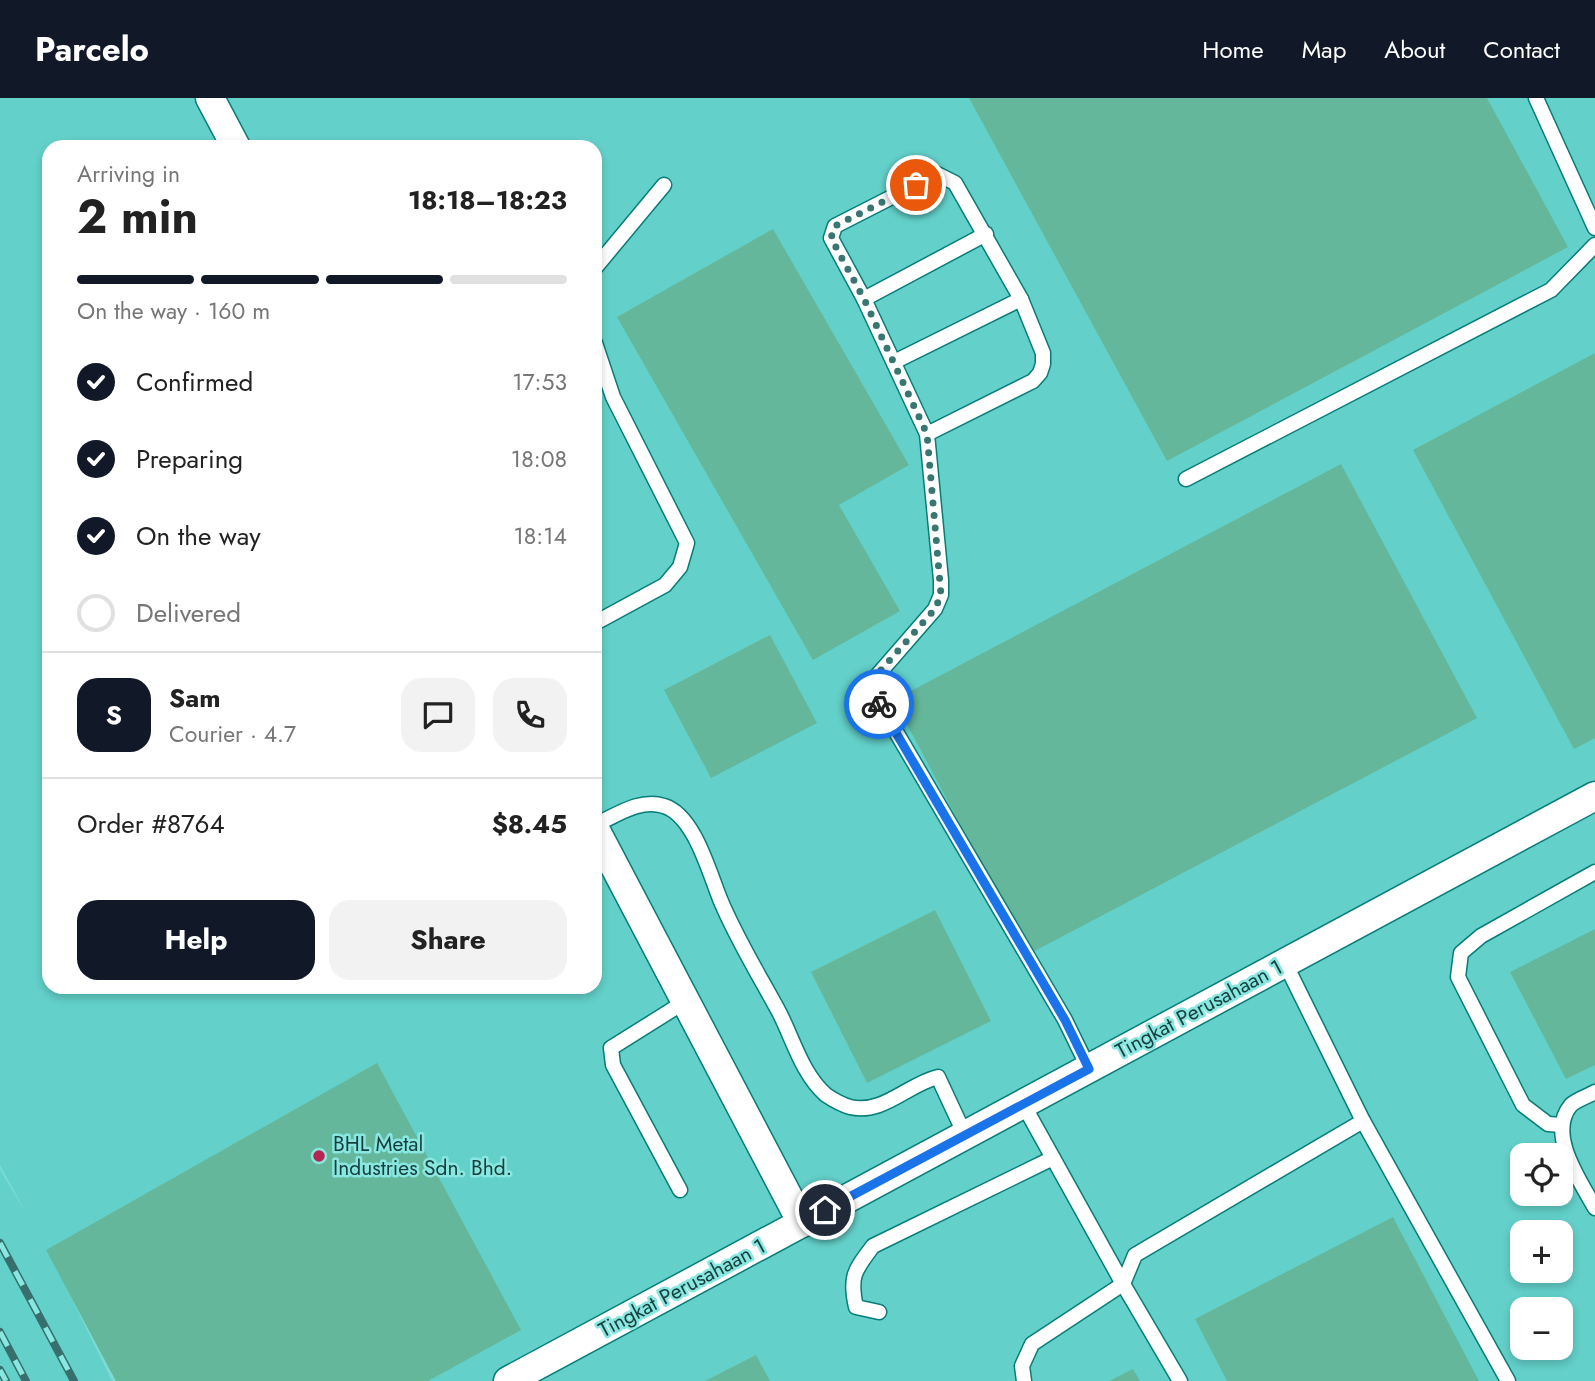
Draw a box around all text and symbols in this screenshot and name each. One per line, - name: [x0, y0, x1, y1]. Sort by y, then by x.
- text: Parcelo: [35, 26, 149, 73]
- text: Home: [1202, 32, 1264, 67]
- text: Map: [1302, 32, 1346, 67]
- text: About: [1384, 32, 1445, 67]
- text: Contact: [1483, 32, 1560, 67]
- pin: [886, 155, 946, 215]
- text: Arriving in: [77, 157, 180, 191]
- icon: bag: [897, 166, 935, 204]
- text: 18:18–18:23: [408, 181, 567, 219]
- text: 2 min: [77, 184, 198, 250]
- text: On the way · 160 m: [77, 294, 270, 328]
- icon: check: [77, 363, 115, 401]
- text: Confirmed: [136, 363, 253, 401]
- text: 17:53: [512, 365, 567, 399]
- icon: check: [77, 440, 115, 478]
- text: Preparing: [136, 440, 243, 478]
- text: 18:08: [511, 442, 567, 476]
- icon: check: [77, 517, 115, 555]
- text: On the way: [136, 517, 261, 555]
- text: 18:14: [513, 519, 567, 553]
- text: Delivered: [136, 594, 241, 632]
- courier: [844, 669, 914, 739]
- button: chat: [401, 678, 475, 752]
- button: phone: [493, 678, 567, 752]
- text: Sam: [169, 679, 221, 717]
- icon: bike: [860, 685, 898, 723]
- text: S: [106, 696, 122, 734]
- text: Courier · 4.7: [169, 717, 296, 751]
- text: Order #8764: [77, 805, 225, 843]
- text: $8.45: [492, 805, 567, 843]
- button: Help: [77, 900, 315, 980]
- button: Share: [329, 900, 567, 980]
- street label: Tingkat Perusahaan 1: [1110, 952, 1288, 1066]
- place label: BHL Metal Industries Sdn. Bhd.: [333, 1129, 512, 1183]
- map controls: [1510, 1143, 1573, 1360]
- button: locate: [1510, 1143, 1573, 1206]
- marker: BHL Metal Industries Sdn. Bhd.: [311, 1148, 327, 1164]
- pin: [795, 1180, 855, 1240]
- icon: home: [806, 1191, 844, 1229]
- button: +: [1510, 1220, 1573, 1283]
- street label: Tingkat Perusahaan 1: [593, 1231, 771, 1345]
- button: −: [1510, 1297, 1573, 1360]

